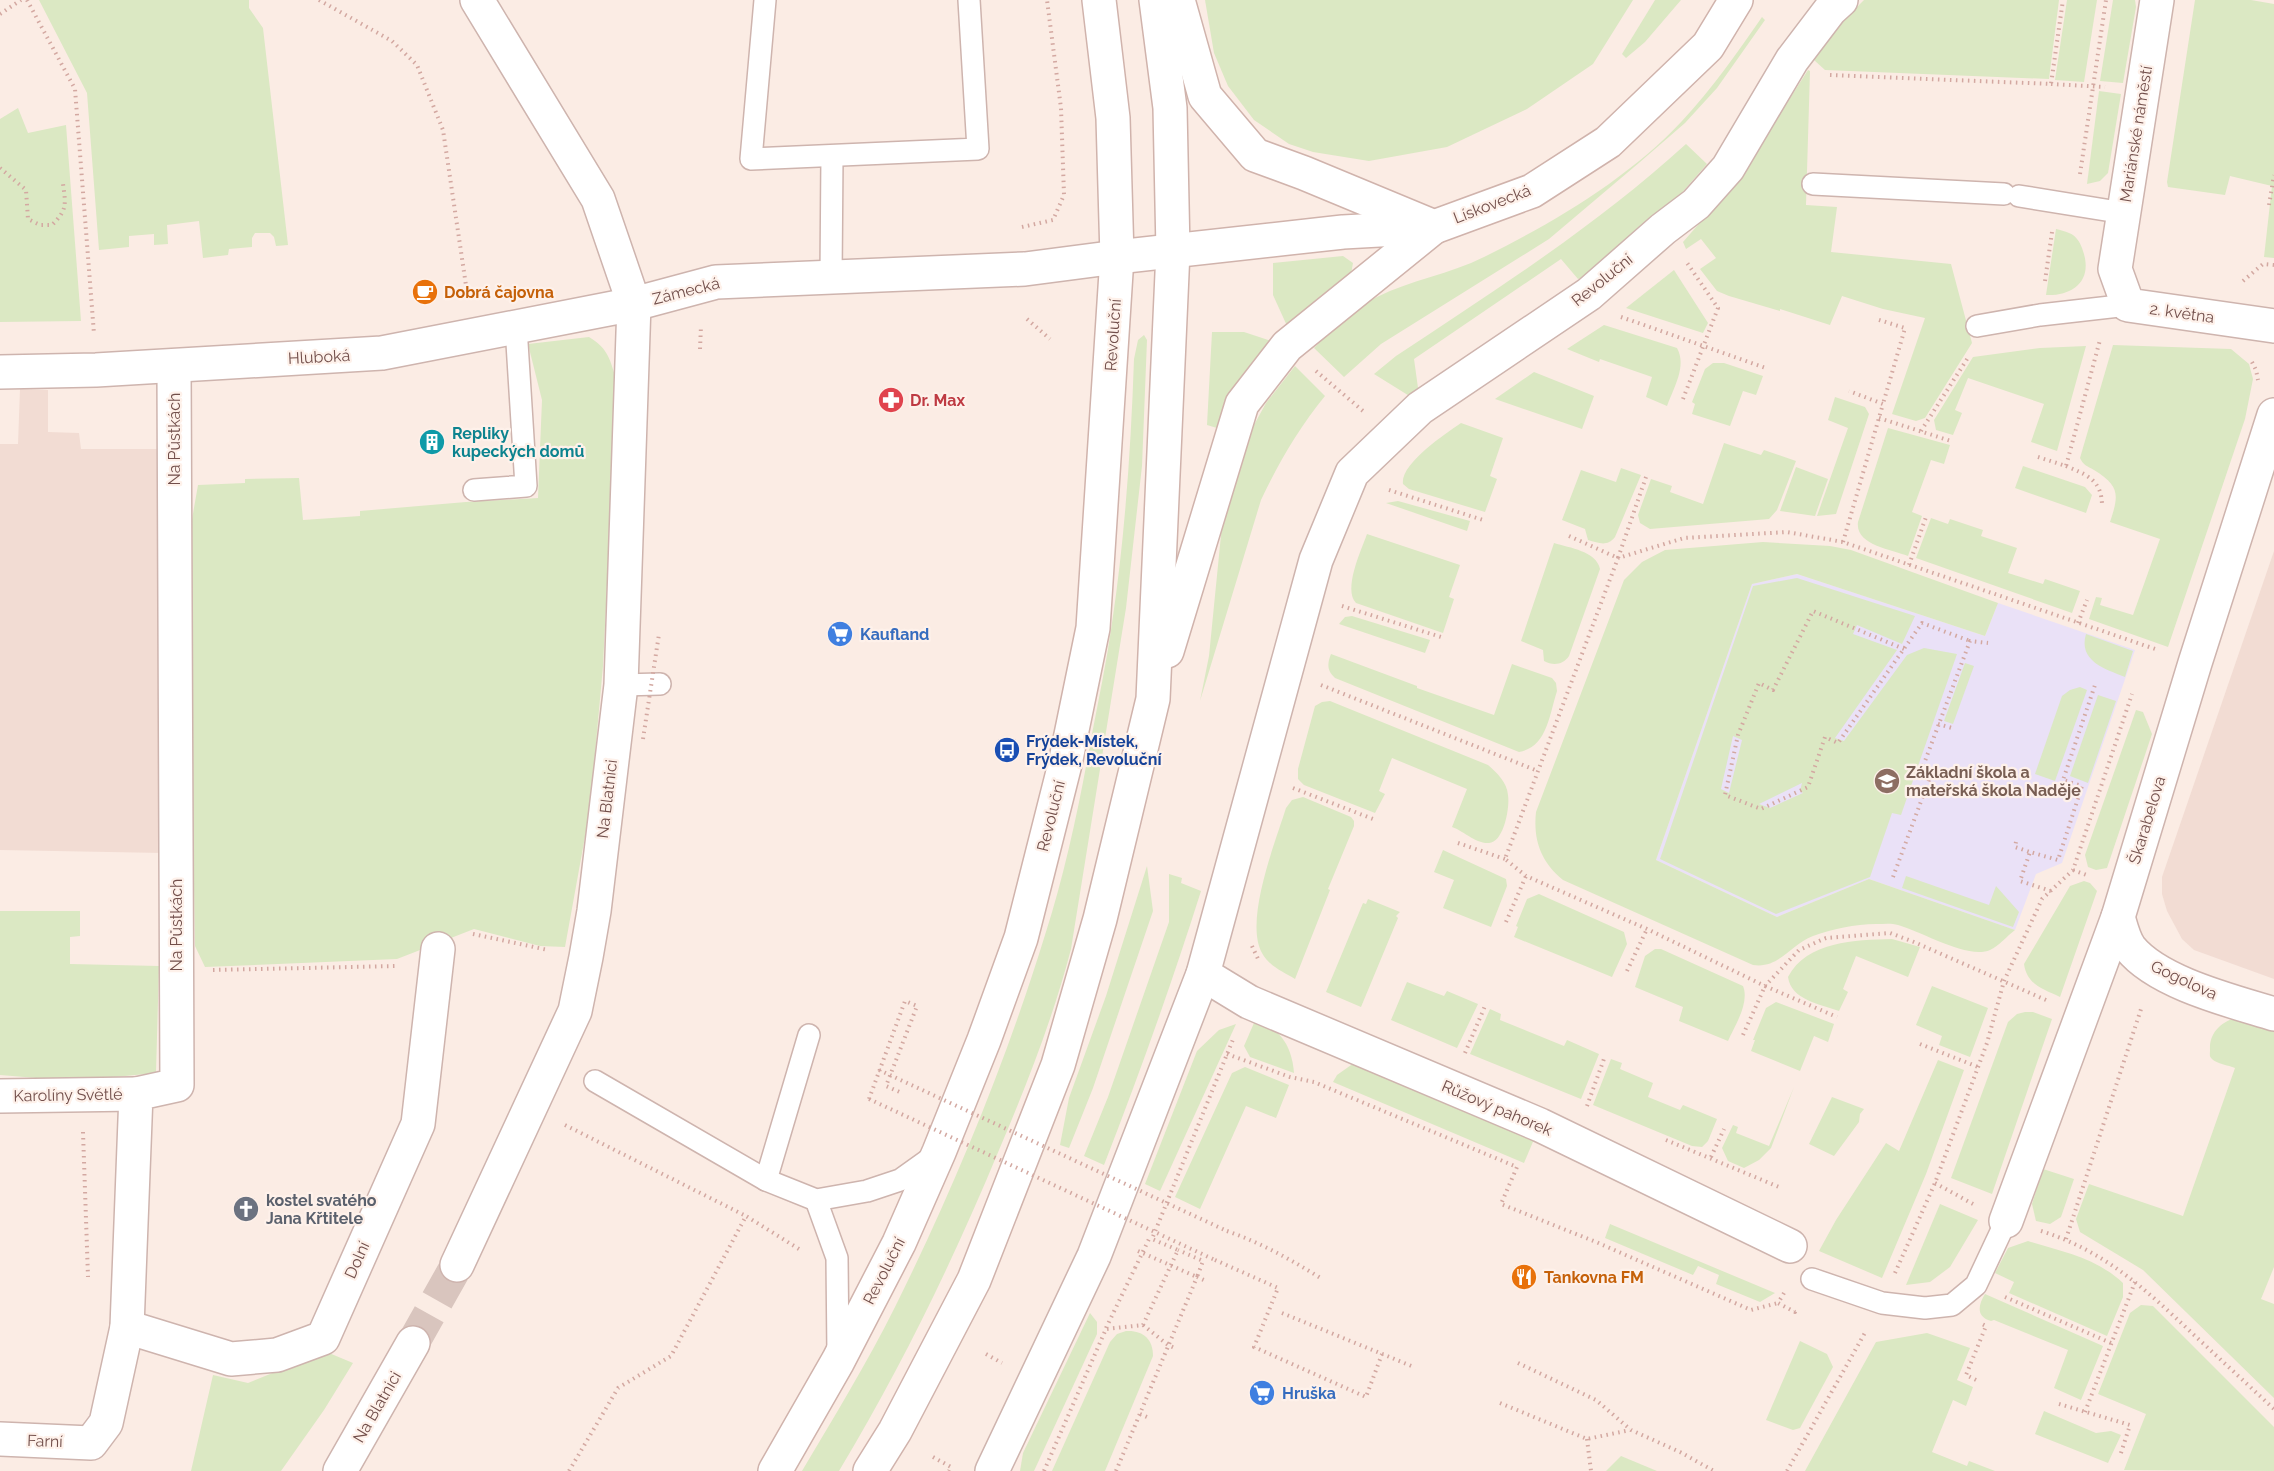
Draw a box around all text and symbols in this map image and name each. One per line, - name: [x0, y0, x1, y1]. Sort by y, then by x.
- street label: Mariánské náměstí: [2116, 64, 2156, 204]
- street label: Lískovecká: [1451, 181, 1533, 227]
- street label: Revoluční: [1568, 249, 1637, 310]
- street label: Zámecká: [650, 273, 722, 309]
- cafe icon: Dobrá čajovna: [410, 277, 440, 307]
- place label: Dobrá čajovna: [444, 283, 554, 302]
- street label: Revoluční: [1101, 298, 1125, 372]
- street label: 2. května: [2149, 299, 2215, 327]
- street label: Hluboká: [287, 346, 351, 368]
- pharmacy icon: Dr. Max: [876, 385, 906, 415]
- place label: Dr. Max: [910, 391, 965, 410]
- street label: Na Půstkách: [165, 393, 184, 485]
- place label: Repliky kupeckých domů: [452, 424, 584, 461]
- building icon: Repliky kupeckých domů: [417, 427, 447, 457]
- supermarket icon: Kaufland: [825, 619, 855, 649]
- place label: Kaufland: [860, 625, 929, 644]
- place label: Frýdek-Místek, Frýdek, Revoluční: [1026, 732, 1162, 769]
- bus stop icon: Frýdek-Místek, Frýdek, Revoluční: [992, 735, 1022, 765]
- street label: Na Blatnici: [593, 759, 621, 839]
- place label: Základní škola a mateřská škola Naděje: [1906, 763, 2081, 800]
- school or university icon: Základní škola a mateřská škola Naděje: [1872, 766, 1902, 796]
- street label: Škarabelova: [2124, 773, 2169, 866]
- street label: Revoluční: [1033, 778, 1069, 854]
- street label: Na Půstkách: [167, 879, 186, 971]
- street label: Gogolova: [2148, 956, 2220, 1004]
- street label: Růžový pahorek: [1439, 1076, 1556, 1140]
- street label: Karolíny Světlé: [13, 1085, 123, 1105]
- place label: kostel svatého Jana Křtitele: [266, 1191, 377, 1228]
- church icon: kostel svatého Jana Křtitele: [231, 1194, 261, 1224]
- street label: Revoluční: [859, 1234, 909, 1308]
- street label: Dolní: [341, 1238, 374, 1281]
- restaurant icon: Tankovna FM: [1509, 1262, 1539, 1292]
- place label: Tankovna FM: [1544, 1268, 1644, 1287]
- street label: Na Blatnici: [349, 1368, 405, 1446]
- supermarket icon: Hruška: [1247, 1378, 1277, 1408]
- place label: Hruška: [1282, 1384, 1336, 1403]
- street label: Farní: [27, 1431, 64, 1451]

